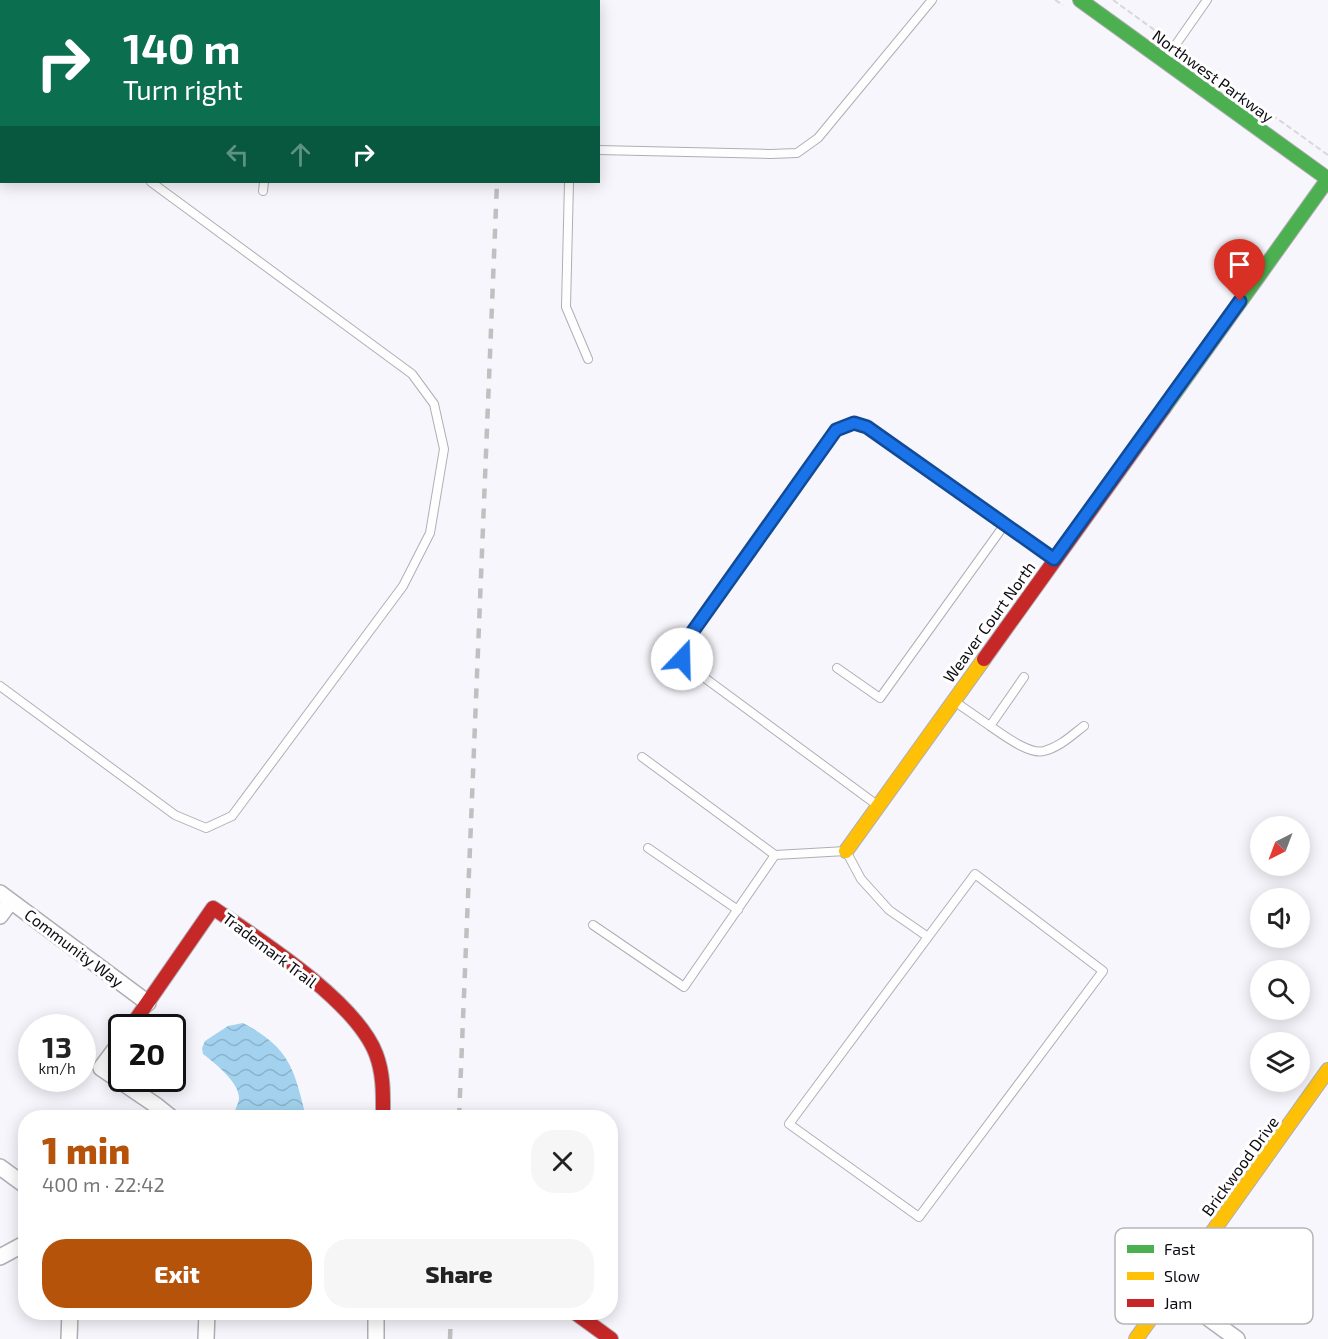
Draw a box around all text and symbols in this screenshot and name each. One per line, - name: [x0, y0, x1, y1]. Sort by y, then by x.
- text: 140 m: [123, 22, 240, 72]
- icon: right: [24, 24, 102, 102]
- street label: Northwest Parkway: [1149, 25, 1278, 126]
- text: Turn right: [123, 73, 243, 105]
- icon: left: [221, 138, 254, 171]
- icon: ahead: [284, 138, 317, 171]
- icon: right: [347, 138, 380, 171]
- pin: [1214, 239, 1265, 301]
- icon: arrive: [1223, 248, 1256, 281]
- street label: Weaver Court North: [938, 558, 1039, 686]
- position arrow: [650, 627, 714, 691]
- north arrow: [1250, 816, 1310, 876]
- map controls: [1250, 816, 1310, 1092]
- button: sound: [1250, 888, 1310, 948]
- street label: Community Way: [21, 904, 128, 991]
- street label: Trademark Trail: [219, 908, 321, 991]
- button: search: [1250, 960, 1310, 1020]
- speed limit sign: 20: [108, 1014, 186, 1092]
- text: 13: [42, 1028, 72, 1064]
- button: layers: [1250, 1032, 1310, 1092]
- text: km/h: [38, 1059, 76, 1077]
- street label: Brickwood Drive: [1197, 1112, 1282, 1219]
- text: 1 min: [42, 1128, 130, 1171]
- button: close: [531, 1130, 594, 1193]
- text: 400 m · 22:42: [42, 1172, 165, 1196]
- legend: [1115, 1228, 1313, 1324]
- button: Exit: [42, 1239, 312, 1308]
- button: Share: [324, 1239, 594, 1308]
- text: Fast: [1164, 1239, 1195, 1258]
- text: Slow: [1164, 1266, 1200, 1285]
- text: Jam: [1164, 1293, 1192, 1312]

